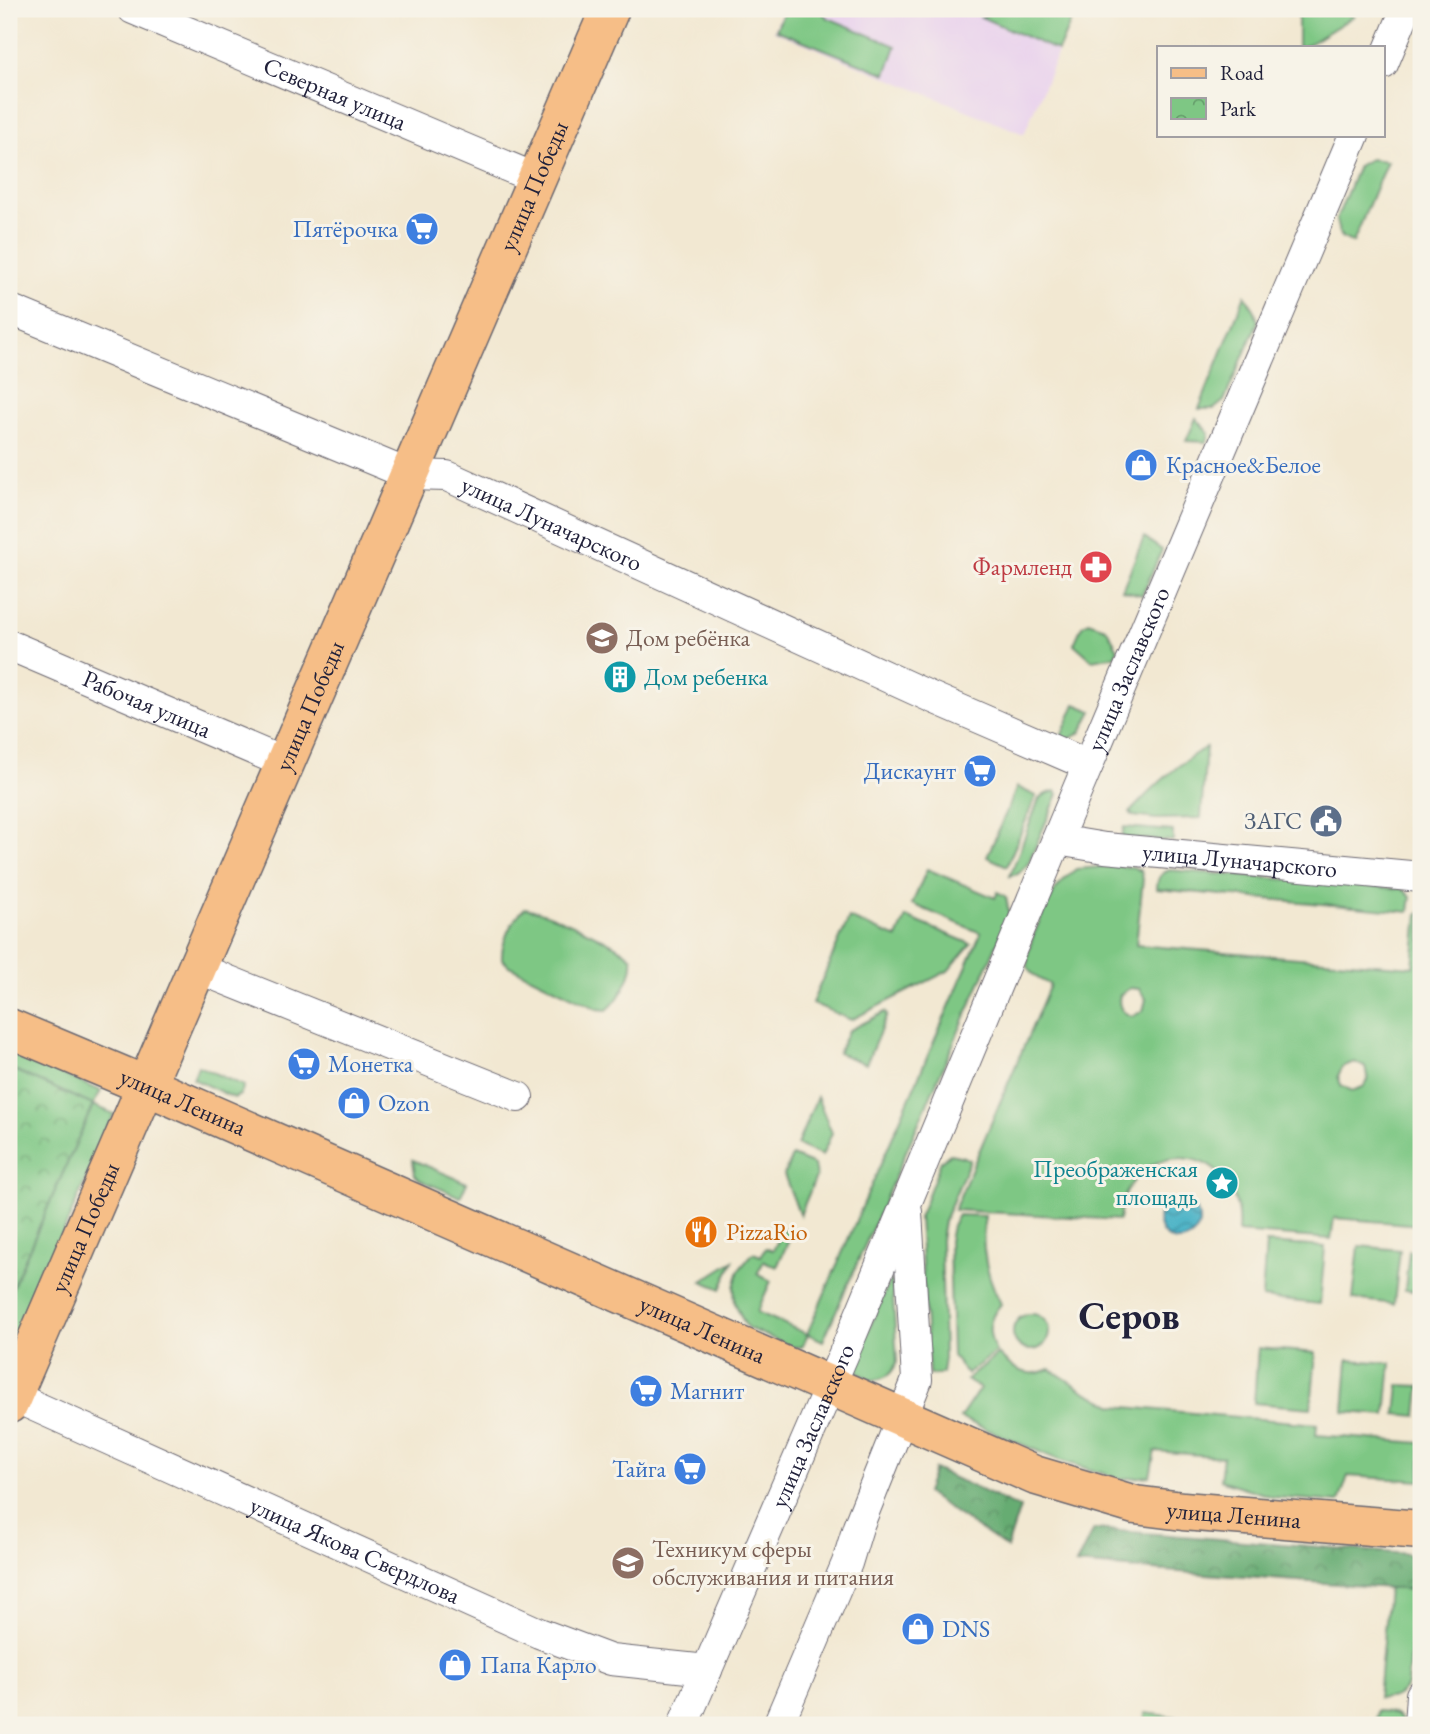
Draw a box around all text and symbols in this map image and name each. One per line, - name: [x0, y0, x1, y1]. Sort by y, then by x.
- legend: [1157, 46, 1384, 136]
- street label: Северная улица: [259, 50, 412, 137]
- text: Road: [1220, 59, 1264, 86]
- text: Park: [1220, 95, 1257, 122]
- street label: улица Победы: [491, 116, 575, 256]
- supermarket icon: Пятёрочка: [403, 210, 441, 248]
- place label: Пятёрочка: [292, 213, 398, 244]
- shop icon: Красное&Белое: [1122, 446, 1160, 484]
- place label: Красное&Белое: [1166, 449, 1321, 480]
- street label: улица Луначарского: [456, 469, 647, 578]
- pharmacy icon: Фармленд: [1077, 548, 1115, 586]
- place label: Фармленд: [973, 551, 1072, 582]
- street label: улица Заславского: [1079, 582, 1177, 756]
- school or university icon: Дом ребёнка: [583, 619, 621, 657]
- place label: Дом ребёнка: [626, 622, 751, 653]
- street label: улица Победы: [268, 636, 351, 776]
- building icon: Дом ребенка: [601, 658, 639, 696]
- place label: Дом ребенка: [644, 661, 769, 692]
- street label: Рабочая улица: [78, 662, 216, 745]
- supermarket icon: Дискаунт: [961, 752, 999, 790]
- place label: Дискаунт: [864, 755, 956, 786]
- public building icon: ЗАГС: [1307, 802, 1345, 840]
- place label: ЗАГС: [1244, 805, 1302, 836]
- street label: улица Луначарского: [1141, 835, 1339, 884]
- supermarket icon: Монетка: [285, 1045, 323, 1083]
- place label: Монетка: [328, 1048, 414, 1079]
- street label: улица Ленина: [115, 1060, 251, 1143]
- shop icon: Ozon: [335, 1084, 373, 1122]
- place label: Ozon: [378, 1087, 430, 1118]
- place label: Преображенская площадь: [1033, 1153, 1198, 1212]
- street label: улица Победы: [43, 1157, 126, 1297]
- place icon: Преображенская площадь: [1203, 1164, 1241, 1202]
- restaurant icon: PizzaRio: [682, 1213, 720, 1251]
- place label: PizzaRio: [726, 1216, 808, 1247]
- street label: улица Ленина: [635, 1288, 771, 1370]
- district label: Серов: [1078, 1291, 1180, 1340]
- street label: улица Заславского: [763, 1339, 861, 1513]
- supermarket icon: Магнит: [627, 1372, 665, 1410]
- place label: Магнит: [670, 1375, 744, 1406]
- supermarket icon: Тайга: [671, 1450, 709, 1488]
- place label: Тайга: [612, 1453, 666, 1484]
- street label: улица Якова Свердлова: [245, 1489, 465, 1611]
- street label: улица Ленина: [1165, 1493, 1303, 1535]
- place label: Техникум сферы обслуживания и питания: [652, 1533, 894, 1592]
- school or university icon: Техникум сферы обслуживания и питания: [609, 1544, 647, 1582]
- shop icon: DNS: [899, 1610, 937, 1648]
- place label: DNS: [942, 1613, 990, 1644]
- shop icon: Папа Карло: [436, 1646, 474, 1684]
- place label: Папа Карло: [480, 1649, 597, 1680]

